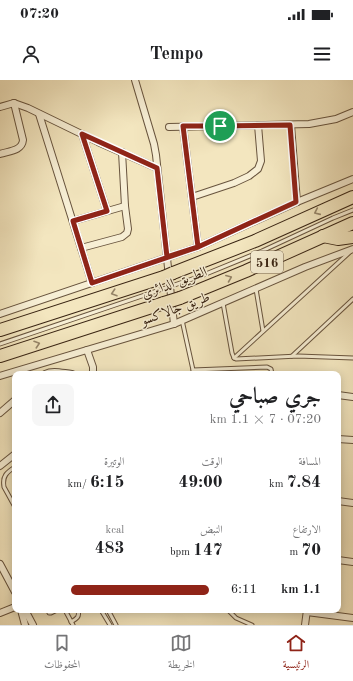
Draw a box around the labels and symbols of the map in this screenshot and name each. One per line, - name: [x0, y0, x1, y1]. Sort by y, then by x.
- pin: [203, 109, 237, 143]
- one-way arrow: [314, 208, 321, 216]
- road number: 516: [251, 251, 283, 273]
- street label: الطريق الدائري: [140, 265, 210, 305]
- one-way arrow: [225, 275, 232, 283]
- one-way arrow: [110, 289, 117, 297]
- street label: طريق جالاكسو: [137, 290, 212, 329]
- one-way arrow: [33, 340, 40, 349]

